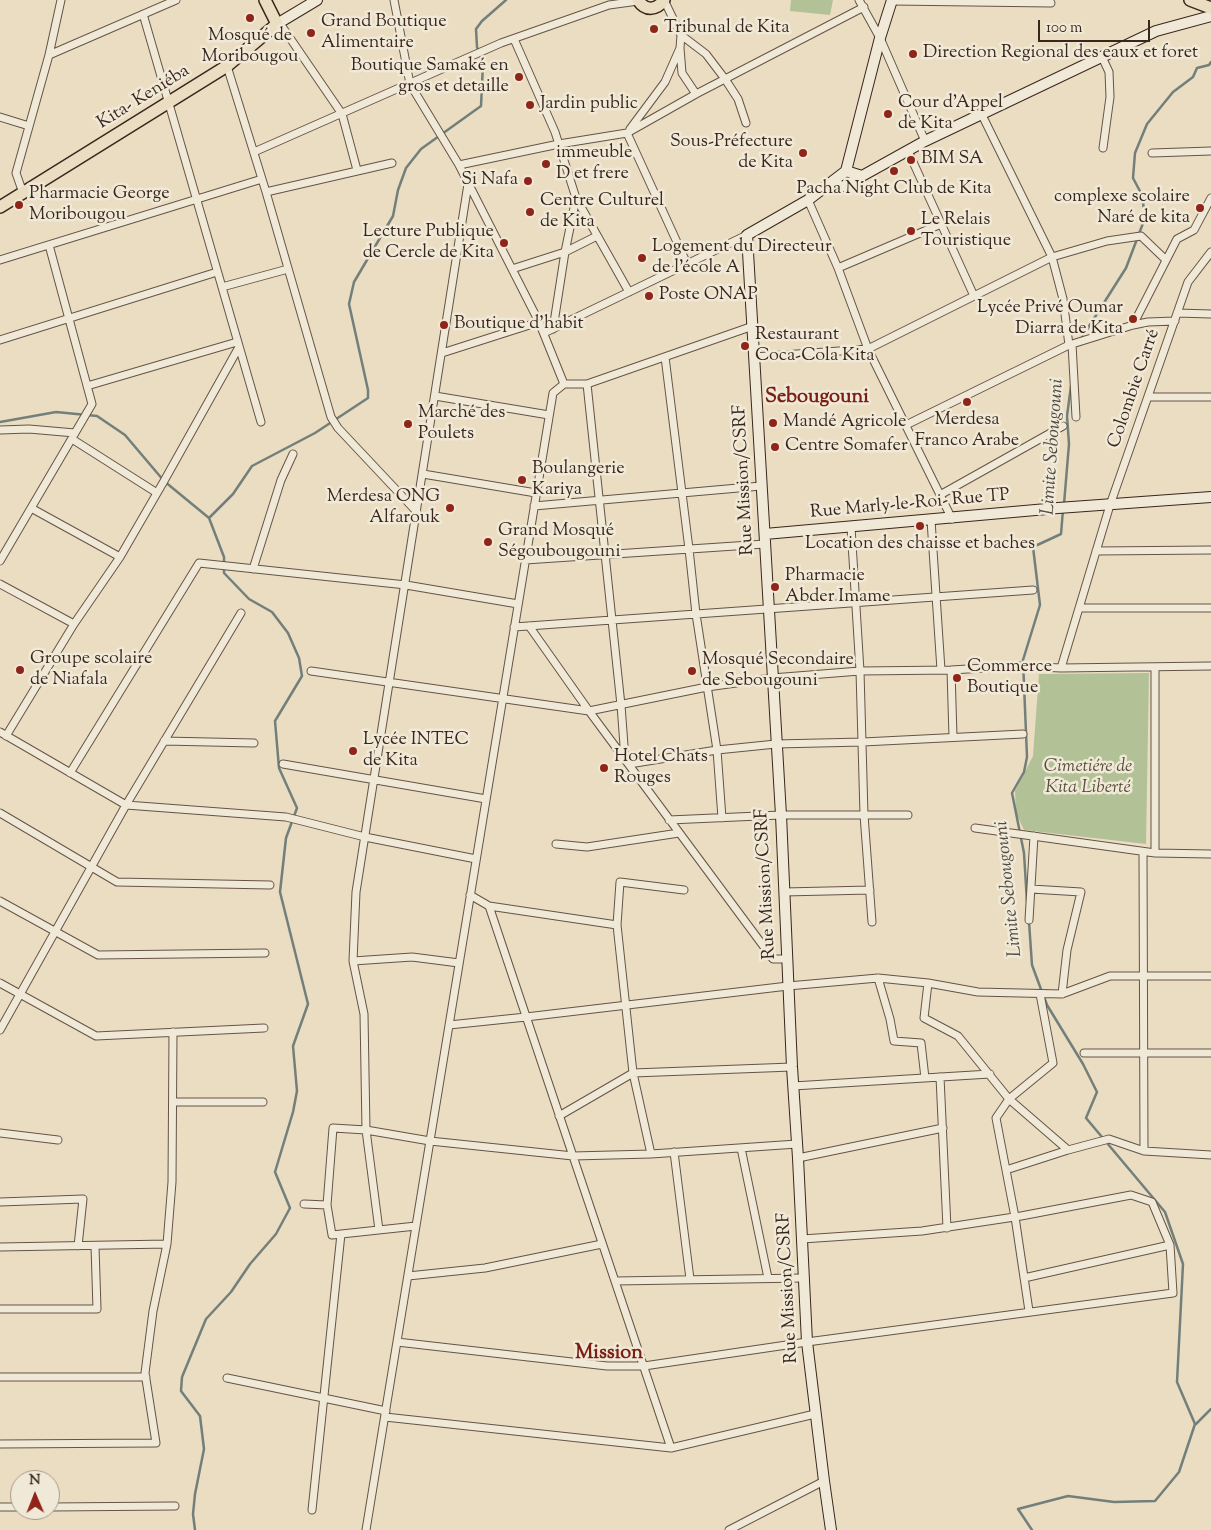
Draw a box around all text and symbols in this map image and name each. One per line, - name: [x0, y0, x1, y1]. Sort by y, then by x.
- scale bar: [1041, 10, 1154, 42]
- marker: Mosqué de Moribougou: [244, 12, 256, 24]
- place label: Grand Boutique Alimentaire: [321, 12, 447, 54]
- place label: Tribunal de Kita: [664, 18, 789, 40]
- text: 100 m: [1046, 18, 1082, 39]
- marker: Tribunal de Kita: [648, 23, 660, 35]
- place label: Mosqué de Moribougou: [202, 26, 298, 68]
- marker: Grand Boutique Alimentaire: [305, 27, 317, 39]
- place label: Direction Regional des eaux et foret: [923, 43, 1198, 65]
- marker: Direction Regional des eaux et foret: [907, 48, 919, 60]
- place label: Boutique Samaké en gros et detaille: [351, 56, 509, 98]
- street label: Kita- Keniéba: [94, 61, 194, 135]
- marker: Boutique Samaké en gros et detaille: [513, 71, 525, 83]
- place label: Cour d'Appel de Kita: [898, 93, 1003, 136]
- place label: Jardin public: [540, 94, 638, 116]
- marker: Jardin public: [524, 99, 536, 111]
- marker: Cour d'Appel de Kita: [882, 108, 894, 120]
- place label: Sous-Préfecture de Kita: [670, 132, 793, 174]
- place label: immeuble D et frere: [556, 143, 632, 186]
- marker: Sous-Préfecture de Kita: [797, 147, 809, 159]
- place label: BIM SA: [921, 149, 983, 171]
- marker: BIM SA: [905, 154, 917, 166]
- marker: immeuble D et frere: [540, 158, 552, 170]
- marker: Pacha Night Club de Kita: [888, 165, 900, 177]
- place label: Si Nafa: [461, 170, 518, 192]
- marker: Si Nafa: [522, 175, 534, 187]
- place label: Pacha Night Club de Kita: [796, 179, 992, 201]
- place label: Pharmacie George Moribougou: [29, 184, 170, 226]
- place label: complexe scolaire Naré de kita: [1054, 187, 1190, 230]
- place label: Centre Culturel de Kita: [540, 191, 664, 233]
- marker: Pharmacie George Moribougou: [13, 199, 25, 211]
- marker: complexe scolaire Naré de kita: [1194, 202, 1206, 214]
- marker: Centre Culturel de Kita: [524, 206, 536, 218]
- place label: Le Relais Touristique: [921, 210, 1011, 252]
- place label: Lecture Publique de Cercle de Kita: [363, 222, 494, 264]
- marker: Le Relais Touristique: [905, 225, 917, 237]
- marker: Lecture Publique de Cercle de Kita: [498, 237, 510, 249]
- place label: Logement du Directeur de l'école A: [652, 237, 832, 280]
- marker: Logement du Directeur de l'école A: [636, 252, 648, 264]
- place label: Poste ONAP: [659, 285, 758, 307]
- marker: Poste ONAP: [643, 290, 655, 302]
- place label: Lycée Privé Oumar Diarra de Kita: [977, 298, 1123, 340]
- marker: Lycée Privé Oumar Diarra de Kita: [1127, 313, 1139, 325]
- place label: Boutique d'habit: [454, 314, 584, 336]
- marker: Boutique d'habit: [438, 319, 450, 331]
- place label: Restaurant Coca-Cola Kita: [755, 325, 875, 368]
- street label: Colombie Carré: [1105, 327, 1165, 451]
- marker: Restaurant Coca-Cola Kita: [739, 340, 751, 352]
- water label: Limite Sebougouni: [1038, 378, 1070, 516]
- district label: Sebougouni: [765, 387, 869, 411]
- marker: Merdesa Franco Arabe: [961, 396, 973, 408]
- place label: Marché des Poulets: [418, 403, 505, 446]
- street label: Rue Mission/CSRF: [730, 404, 760, 556]
- place label: Merdesa Franco Arabe: [915, 410, 1019, 452]
- place label: Mandé Agricole: [783, 412, 906, 434]
- marker: Mandé Agricole: [767, 417, 779, 429]
- marker: Marché des Poulets: [402, 418, 414, 430]
- place label: Centre Somafer: [785, 436, 908, 458]
- marker: Centre Somafer: [769, 441, 781, 453]
- place label: Boulangerie Kariya: [532, 459, 625, 502]
- marker: Boulangerie Kariya: [516, 474, 528, 486]
- street label: Rue Marly-le-Roi- Rue TP: [809, 486, 1011, 524]
- place label: Merdesa ONG Alfarouk: [327, 487, 440, 530]
- marker: Merdesa ONG Alfarouk: [444, 502, 456, 514]
- marker: Location des chaisse et baches: [914, 520, 926, 532]
- place label: Grand Mosqué Ségoubougouni: [498, 521, 621, 564]
- place label: Location des chaisse et baches: [805, 534, 1035, 556]
- marker: Grand Mosqué Ségoubougouni: [482, 536, 494, 548]
- place label: Pharmacie Abder Imame: [785, 566, 890, 608]
- marker: Pharmacie Abder Imame: [769, 581, 781, 593]
- place label: Groupe scolaire de Niafala: [30, 649, 152, 692]
- place label: Mosqué Secondaire de Sebougouni: [702, 650, 854, 692]
- place label: Commerce Boutique: [967, 657, 1052, 700]
- marker: Groupe scolaire de Niafala: [14, 664, 26, 676]
- marker: Mosqué Secondaire de Sebougouni: [686, 665, 698, 677]
- marker: Commerce Boutique: [951, 672, 963, 684]
- place label: Lycée INTEC de Kita: [363, 730, 469, 772]
- marker: Lycée INTEC de Kita: [347, 745, 359, 757]
- place label: Hotel Chats Rouges: [614, 747, 708, 790]
- park label: Cimetiére de Kita Liberté: [1044, 757, 1132, 800]
- marker: Hotel Chats Rouges: [598, 762, 610, 774]
- street label: Rue Mission/CSRF: [752, 808, 782, 960]
- water label: Limite Sebougouni: [992, 820, 1028, 958]
- street label: Rue Mission/CSRF: [774, 1212, 804, 1364]
- district label: Mission: [575, 1343, 643, 1367]
- north arrow: [10, 1470, 60, 1520]
- text: N: [29, 1471, 41, 1491]

